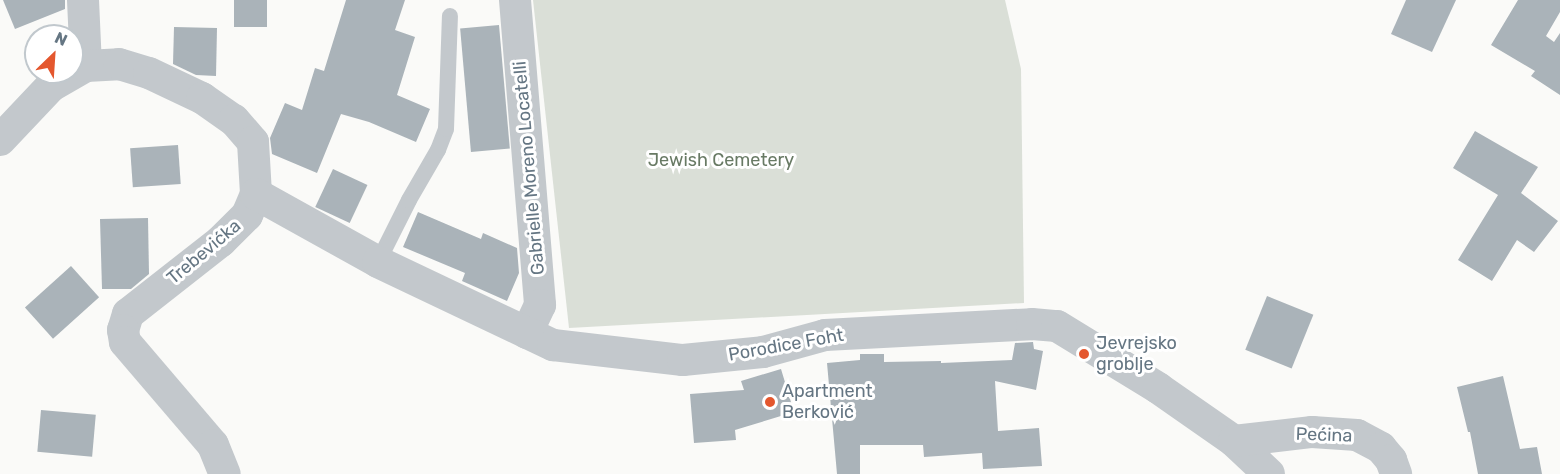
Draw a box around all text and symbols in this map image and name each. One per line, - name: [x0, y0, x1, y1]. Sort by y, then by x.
- north arrow: [24, 24, 84, 84]
- text: N: [52, 28, 70, 50]
- street label: Gabrielle Moreno Locatelli: [509, 60, 549, 276]
- park label: Jewish Cemetery: [648, 149, 794, 171]
- street label: Trebevićka: [163, 215, 245, 289]
- street label: Porodice Foht: [727, 324, 845, 366]
- place label: Jevrejsko groblje: [1096, 333, 1177, 376]
- marker: Jevrejsko groblje: [1077, 347, 1091, 361]
- place label: Apartment Berković: [782, 381, 872, 424]
- marker: Apartment Berković: [763, 395, 777, 409]
- street label: Pećina: [1295, 423, 1353, 447]

